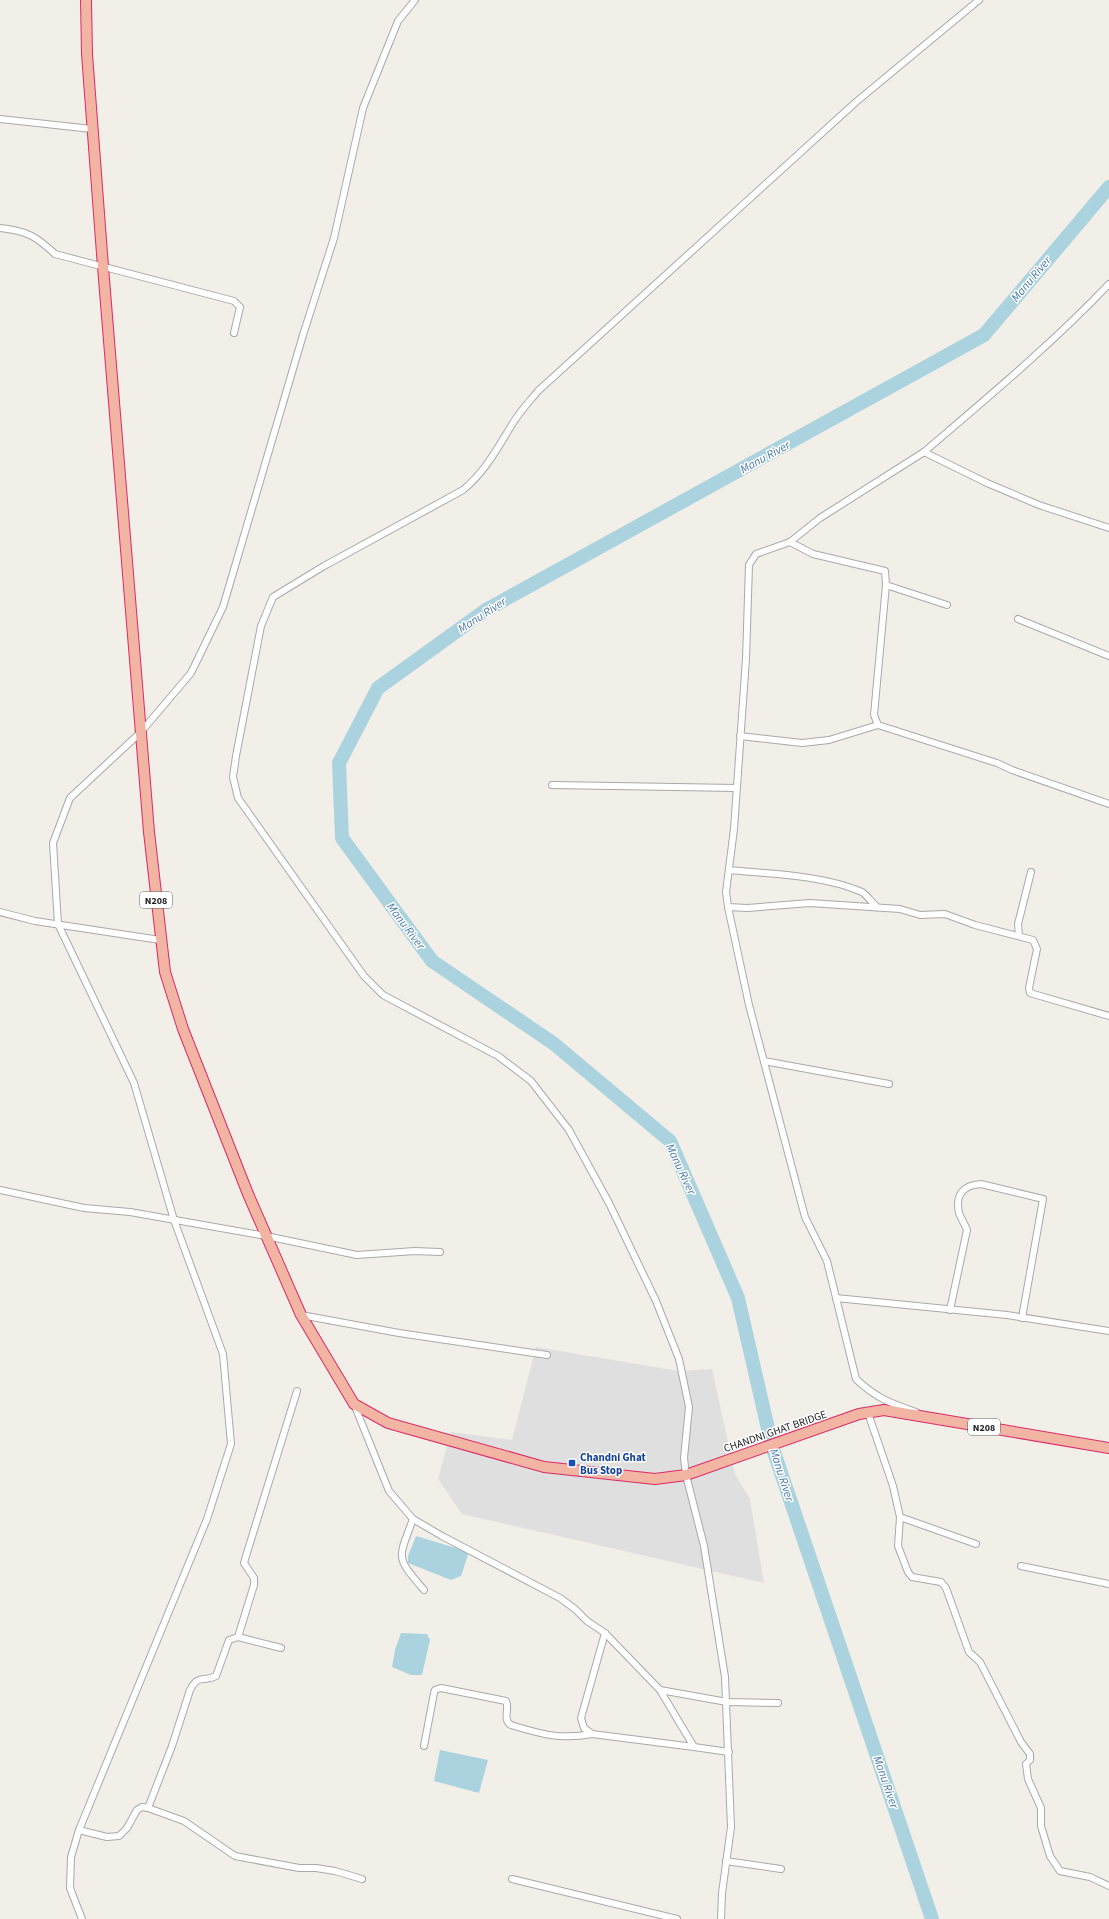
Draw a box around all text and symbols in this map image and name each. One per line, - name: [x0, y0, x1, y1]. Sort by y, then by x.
- water label: Manu River: [1007, 252, 1056, 306]
- water label: Manu River: [737, 436, 794, 478]
- water label: Manu River: [455, 593, 511, 637]
- road number: N208: [140, 892, 172, 908]
- water label: Manu River: [382, 899, 429, 954]
- water label: Manu River: [661, 1141, 700, 1198]
- street label: CHANDNI GHAT BRIDGE: [722, 1407, 829, 1456]
- road number: N208: [968, 1419, 1000, 1435]
- water label: Manu River: [765, 1447, 798, 1505]
- place label: Chandni Ghat Bus Stop: [580, 1450, 646, 1478]
- marker: Chandni Ghat Bus Stop: [567, 1458, 577, 1468]
- water label: Manu River: [869, 1754, 903, 1812]

